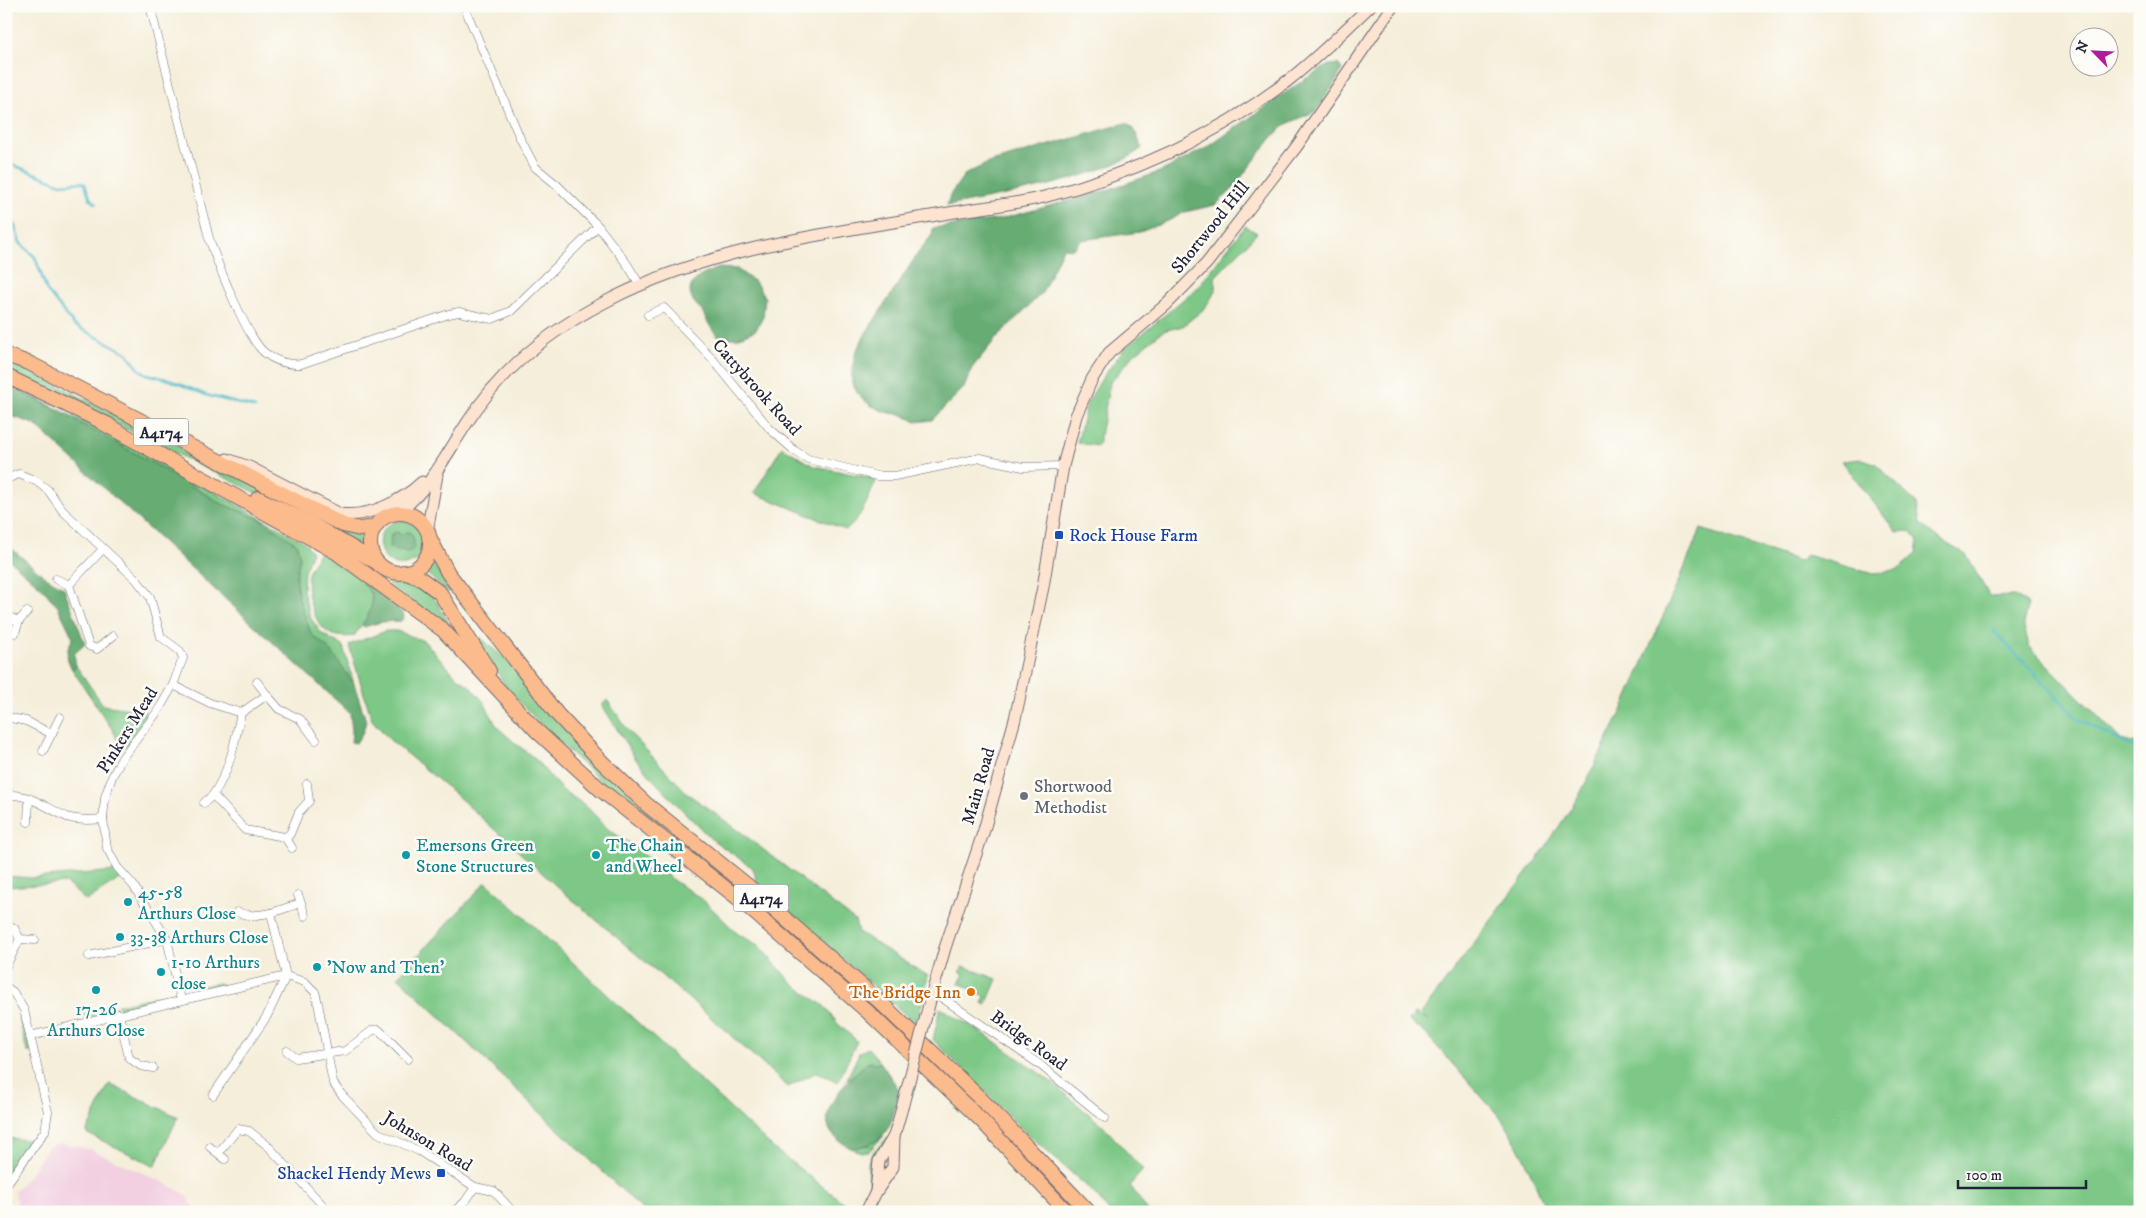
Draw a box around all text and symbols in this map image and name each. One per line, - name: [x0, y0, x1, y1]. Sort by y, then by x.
- north arrow: [2068, 28, 2118, 78]
- text: N: [2072, 38, 2094, 56]
- street label: Shortwood Hill: [1167, 177, 1255, 278]
- street label: Cattybrook Road: [707, 335, 805, 440]
- road number: A4174: [134, 418, 188, 446]
- place label: Rock House Farm: [1069, 525, 1198, 547]
- marker: Rock House Farm: [1053, 529, 1065, 541]
- street label: Pinkers Mead: [93, 683, 163, 778]
- street label: Main Road: [957, 745, 1000, 827]
- place label: Shortwood Methodist: [1034, 776, 1112, 819]
- marker: Shortwood Methodist: [1018, 790, 1030, 802]
- place label: Emersons Green Stone Structures: [416, 835, 535, 878]
- place label: The Chain and Wheel: [606, 835, 684, 878]
- marker: Emersons Green Stone Structures: [400, 849, 412, 861]
- marker: The Chain and Wheel: [590, 849, 602, 861]
- place label: 45-58 Arthurs Close: [138, 882, 236, 925]
- road number: A4174: [734, 884, 788, 911]
- marker: 45-58 Arthurs Close: [122, 896, 134, 908]
- place label: 33-38 Arthurs Close: [130, 927, 268, 949]
- marker: 33-38 Arthurs Close: [114, 931, 126, 943]
- place label: 1-10 Arthurs close: [171, 952, 260, 995]
- place label: 'Now and Then': [327, 957, 445, 979]
- marker: 'Now and Then': [311, 961, 323, 973]
- marker: 1-10 Arthurs close: [155, 966, 167, 978]
- place label: The Bridge Inn: [849, 982, 962, 1004]
- marker: 17-26 Arthurs Close: [90, 984, 102, 996]
- marker: The Bridge Inn: [965, 986, 977, 998]
- place label: 17-26 Arthurs Close: [47, 999, 145, 1042]
- street label: Bridge Road: [986, 1006, 1071, 1076]
- street label: Johnson Road: [377, 1106, 476, 1177]
- scale bar: [1958, 1158, 2086, 1190]
- place label: Shackel Hendy Mews: [277, 1163, 431, 1185]
- text: 100 m: [1966, 1166, 2002, 1185]
- marker: Shackel Hendy Mews: [435, 1167, 447, 1179]

